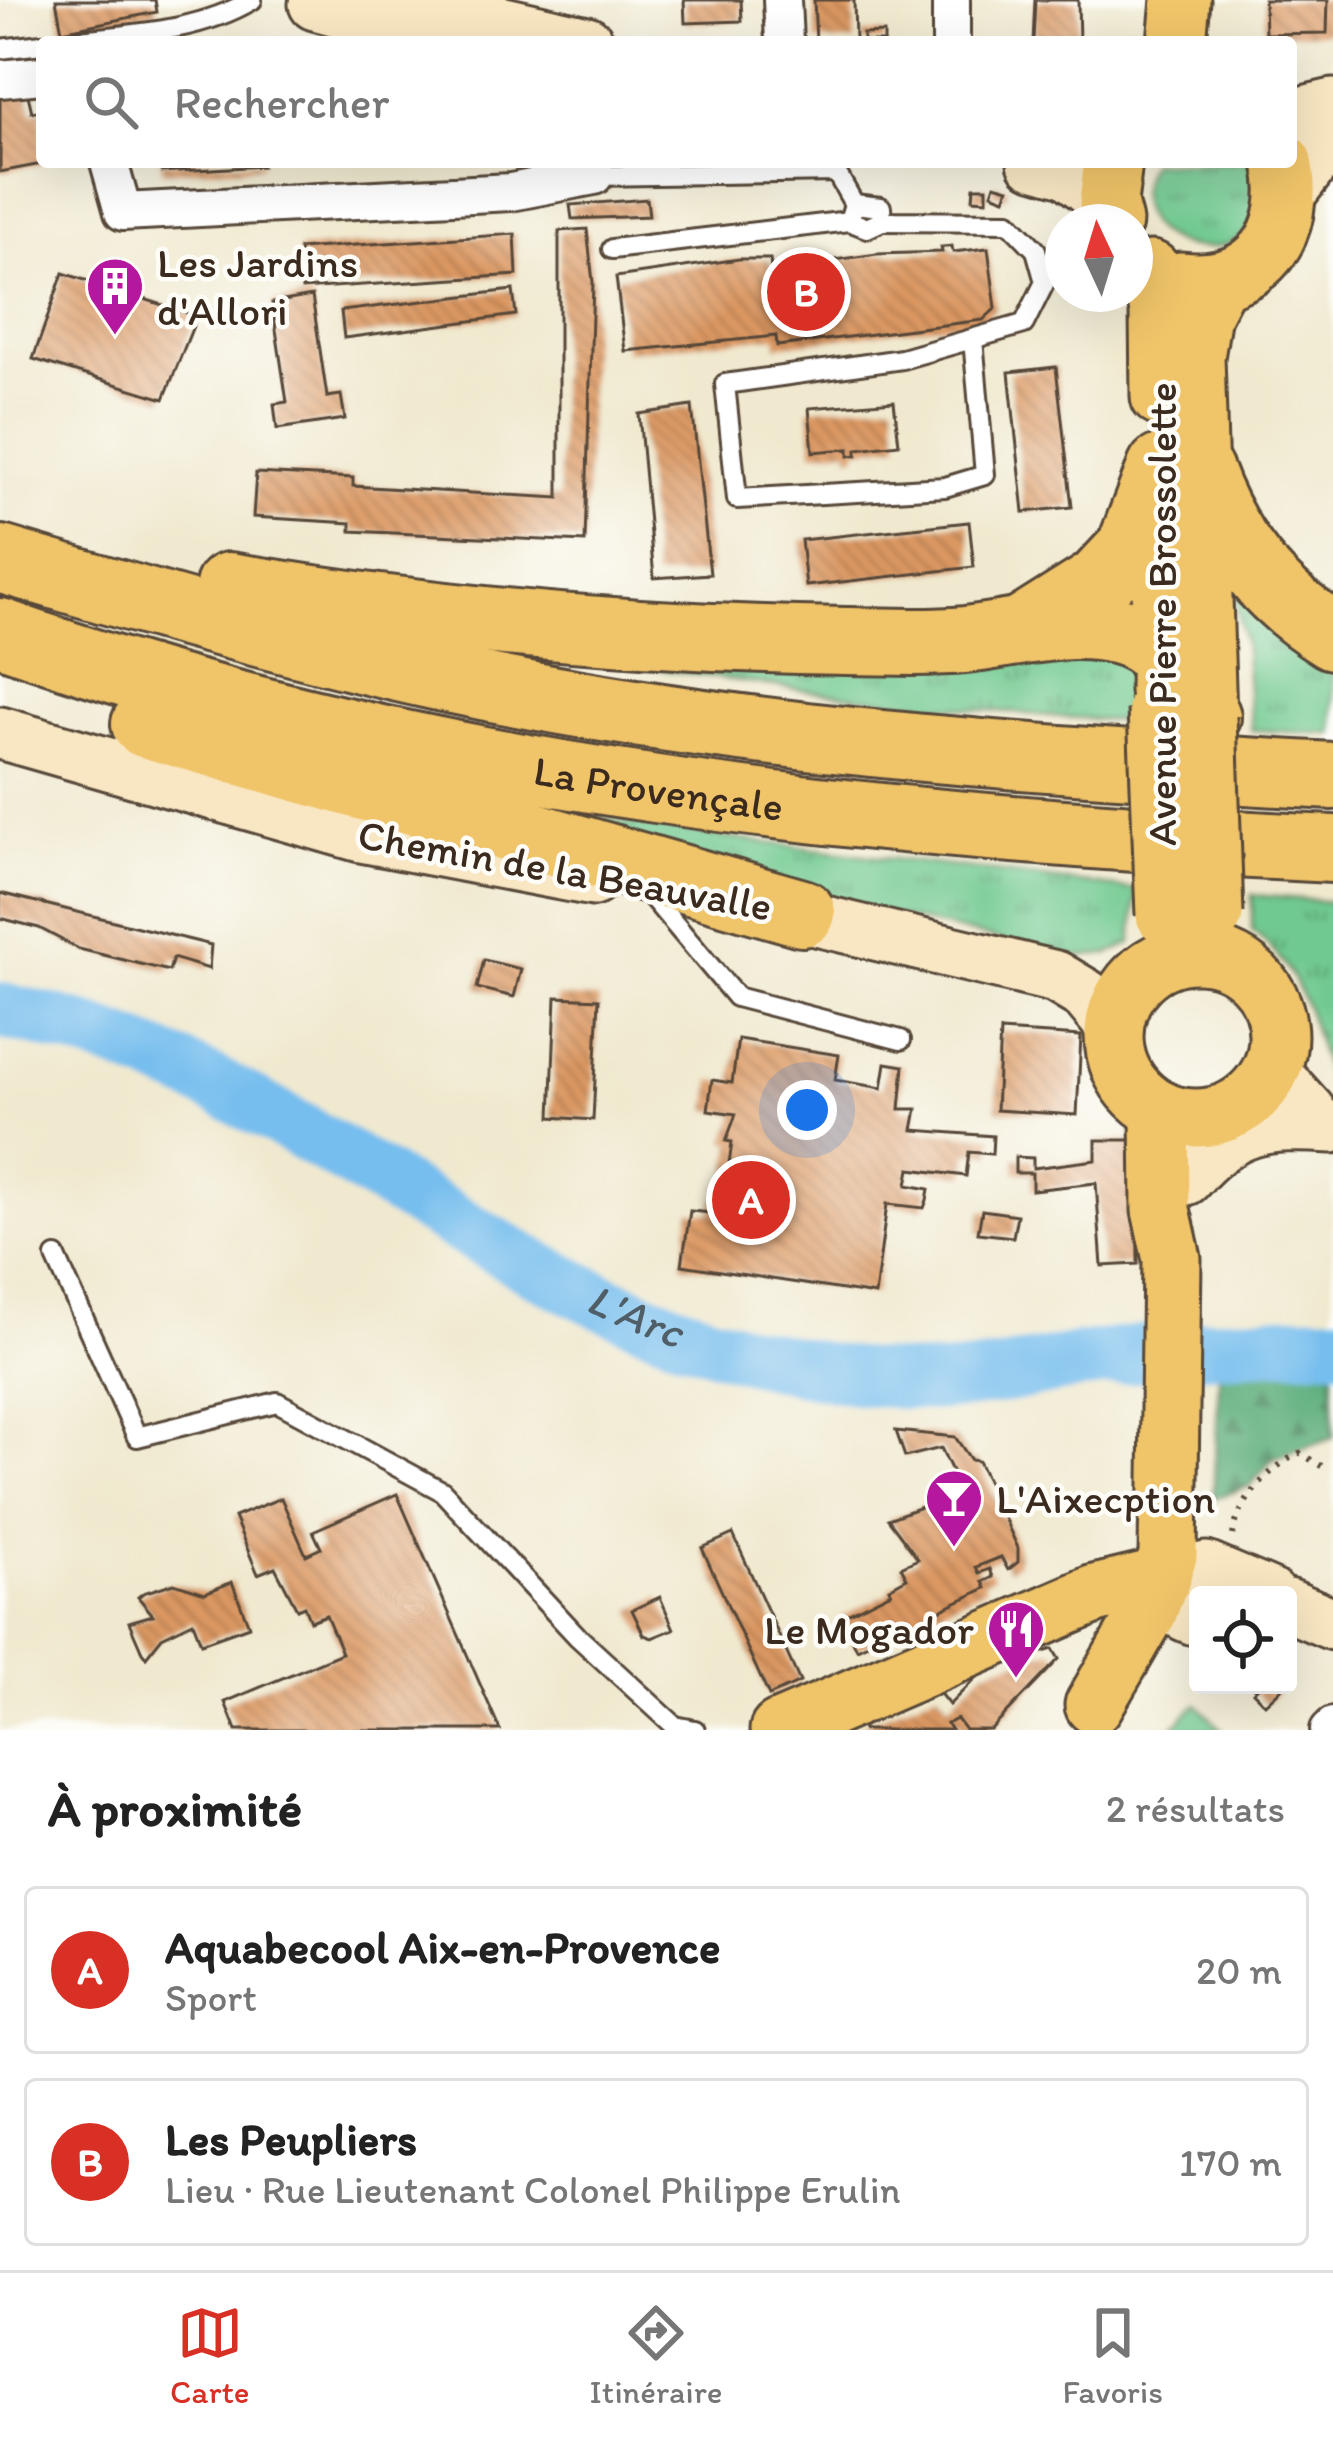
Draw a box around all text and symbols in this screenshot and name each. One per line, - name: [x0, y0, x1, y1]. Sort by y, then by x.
- search box: [36, 36, 1297, 168]
- icon: search: [78, 69, 144, 135]
- text: Rechercher: [174, 75, 389, 129]
- north arrow: [1045, 204, 1153, 312]
- place label: Les Jardins d'Allori: [157, 237, 358, 336]
- pin: B: [767, 247, 845, 337]
- building icon: Les Jardins d'Allori: [84, 255, 146, 337]
- street label: Avenue Pierre Brossolette: [1136, 382, 1187, 846]
- street label: La Provençale: [530, 744, 786, 831]
- street label: Chemin de la Beauvalle: [354, 808, 776, 932]
- your location: [777, 1080, 837, 1140]
- pin: A: [712, 1155, 790, 1245]
- water label: L'Arc: [579, 1271, 693, 1359]
- bar icon: L'Aixecption: [923, 1467, 985, 1549]
- place label: L'Aixecption: [996, 1473, 1215, 1524]
- map controls: [1189, 1586, 1297, 1694]
- button: locate: [1189, 1586, 1297, 1694]
- restaurant icon: Le Mogador: [985, 1598, 1047, 1680]
- place label: Le Mogador: [764, 1604, 974, 1655]
- text: À proximité: [48, 1778, 302, 1839]
- text: 2 résultats: [1106, 1785, 1285, 1832]
- text: Aquabecool Aix-en-Provence: [165, 1920, 720, 1974]
- text: A: [78, 1947, 102, 1994]
- text: 20 m: [1196, 1947, 1282, 1994]
- text: Sport: [165, 1974, 257, 2021]
- text: Les Peupliers: [165, 2112, 417, 2166]
- text: B: [77, 2139, 103, 2186]
- text: 170 m: [1179, 2139, 1282, 2186]
- text: Lieu · Rue Lieutenant Colonel Philippe Erulin: [165, 2166, 901, 2213]
- tab: Carte: [170, 2300, 250, 2411]
- tab: Itinéraire: [589, 2300, 723, 2411]
- tab: Favoris: [1062, 2300, 1163, 2411]

